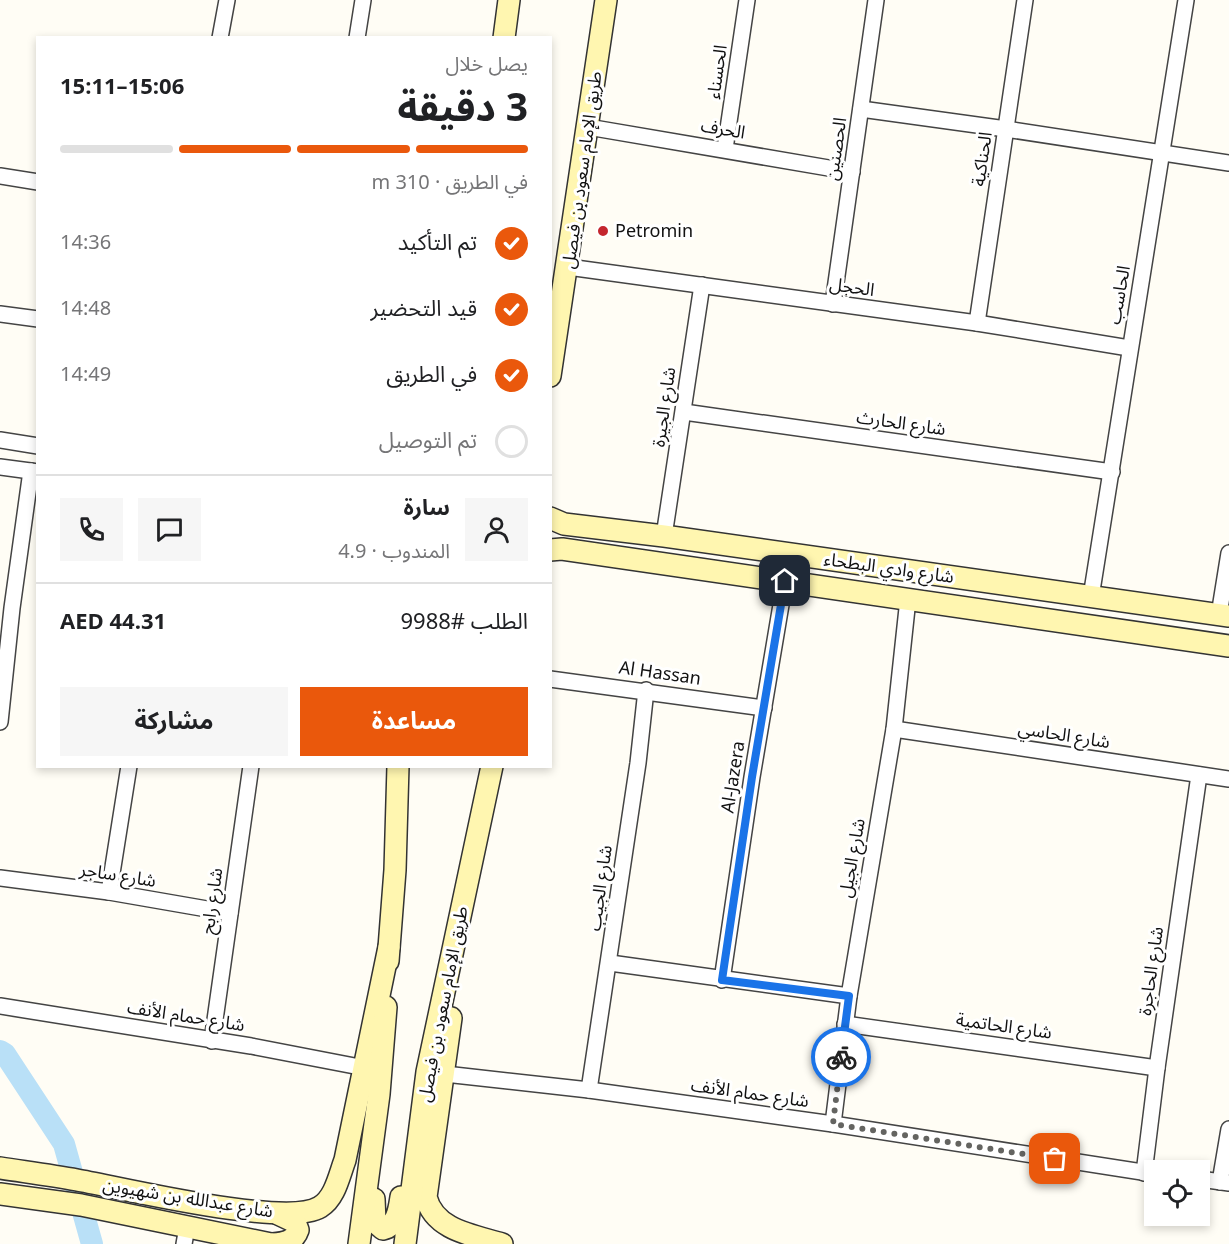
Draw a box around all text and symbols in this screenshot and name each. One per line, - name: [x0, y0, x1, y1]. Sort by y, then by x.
- street label: الحسناء: [694, 42, 740, 102]
- text: يصل خلال: [446, 44, 528, 86]
- text: 15:06–15:11: [60, 64, 184, 110]
- text: 3 دقيقة: [397, 67, 528, 150]
- street label: طريق الإمام سعود بن فيصل: [549, 69, 615, 271]
- street label: الحرف: [698, 106, 748, 152]
- street label: الحصنين: [813, 115, 859, 183]
- street label: الحناكية: [959, 129, 1005, 189]
- text: في الطريق · 310 m: [372, 162, 528, 204]
- place label: Petromin: [615, 212, 693, 250]
- text: تم التأكيد: [398, 220, 477, 266]
- text: 14:36: [60, 222, 111, 264]
- marker: Petromin: [596, 224, 610, 238]
- icon: check: [495, 227, 528, 260]
- street label: الحاسب: [1095, 262, 1143, 328]
- street label: الحجل: [827, 265, 877, 309]
- text: قيد التحضير: [371, 286, 477, 332]
- text: 14:48: [60, 288, 111, 330]
- icon: check: [495, 293, 528, 326]
- text: في الطريق: [386, 352, 477, 398]
- text: 14:49: [60, 354, 111, 396]
- icon: check: [495, 359, 528, 392]
- street label: شارع الجيرة: [640, 364, 688, 450]
- street label: شارع الحارث: [854, 398, 948, 448]
- text: تم التوصيل: [379, 418, 477, 464]
- text: سارة: [404, 485, 450, 531]
- button: phone: [60, 498, 123, 561]
- button: chat: [138, 498, 201, 561]
- button: person: [465, 498, 528, 561]
- text: المندوب · 4.9: [338, 531, 450, 573]
- street label: شارع وادي البطحاء: [821, 540, 957, 596]
- pin: [759, 555, 810, 606]
- icon: home: [768, 564, 801, 597]
- text: AED 44.31: [60, 599, 166, 645]
- text: الطلب #9988: [401, 599, 528, 645]
- street label: Al Hassan: [616, 648, 704, 698]
- button: مشاركة: [60, 687, 288, 756]
- button: مساعدة: [300, 687, 528, 756]
- street label: شارع الحاسي: [1015, 709, 1113, 761]
- street label: Al-Jazera: [709, 738, 757, 816]
- street label: شارع الجيل: [826, 815, 878, 901]
- street label: شارع الجيب: [575, 842, 625, 934]
- street label: شارع ساجر: [76, 850, 159, 900]
- street label: شارع رابح: [189, 865, 235, 937]
- street label: طريق الإمام سعود بن فيصل: [405, 903, 481, 1105]
- street label: شارع الحاجرة: [1126, 924, 1176, 1018]
- street label: شارع حمام الأنف: [124, 988, 248, 1044]
- street label: شارع الحاتمية: [953, 1000, 1055, 1052]
- courier: [811, 1027, 871, 1087]
- icon: bike: [825, 1041, 858, 1074]
- street label: شارع حمام الأنف: [689, 1066, 811, 1120]
- pin: [1029, 1133, 1080, 1184]
- icon: bag: [1038, 1142, 1071, 1175]
- map controls: [1144, 1160, 1210, 1226]
- button: locate: [1144, 1160, 1210, 1226]
- street label: شارع عبدالله بن شهيوين: [100, 1166, 276, 1230]

